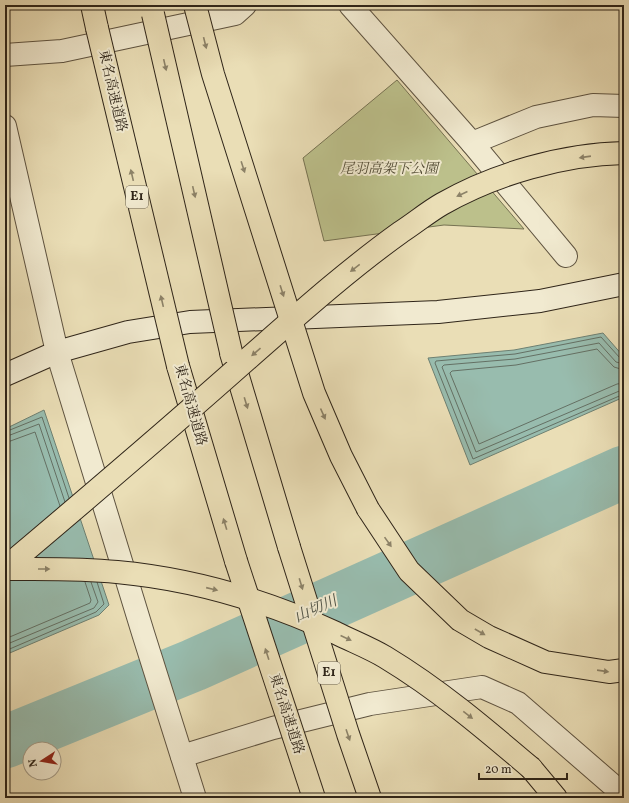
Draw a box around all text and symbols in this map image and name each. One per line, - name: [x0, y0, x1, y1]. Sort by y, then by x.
- one-way arrow: [202, 37, 208, 49]
- street label: 東名高速道路: [93, 48, 131, 134]
- one-way arrow: [162, 59, 168, 72]
- one-way arrow: [579, 154, 591, 160]
- park label: 尾羽高架下公園: [340, 160, 440, 179]
- one-way arrow: [240, 162, 246, 174]
- one-way arrow: [129, 168, 135, 181]
- road number: E1: [126, 186, 148, 208]
- one-way arrow: [191, 186, 197, 198]
- one-way arrow: [456, 191, 467, 197]
- one-way arrow: [349, 263, 360, 272]
- one-way arrow: [279, 285, 285, 297]
- one-way arrow: [159, 295, 165, 307]
- one-way arrow: [251, 347, 261, 357]
- street label: 東名高速道路: [169, 362, 211, 448]
- one-way arrow: [243, 397, 249, 409]
- one-way arrow: [320, 409, 326, 420]
- one-way arrow: [222, 518, 228, 530]
- one-way arrow: [384, 537, 392, 547]
- one-way arrow: [38, 566, 51, 572]
- one-way arrow: [298, 579, 304, 591]
- one-way arrow: [206, 586, 218, 592]
- water label: 山切川: [291, 590, 343, 629]
- one-way arrow: [474, 628, 486, 635]
- one-way arrow: [341, 635, 352, 641]
- one-way arrow: [263, 648, 269, 660]
- road number: E1: [318, 662, 340, 684]
- one-way arrow: [597, 668, 609, 674]
- street label: 東名高速道路: [264, 671, 308, 757]
- one-way arrow: [462, 711, 473, 719]
- one-way arrow: [345, 729, 351, 741]
- north arrow: [22, 741, 62, 781]
- scale bar: [479, 755, 567, 781]
- text: N: [26, 757, 42, 768]
- text: 20 m: [485, 762, 512, 778]

